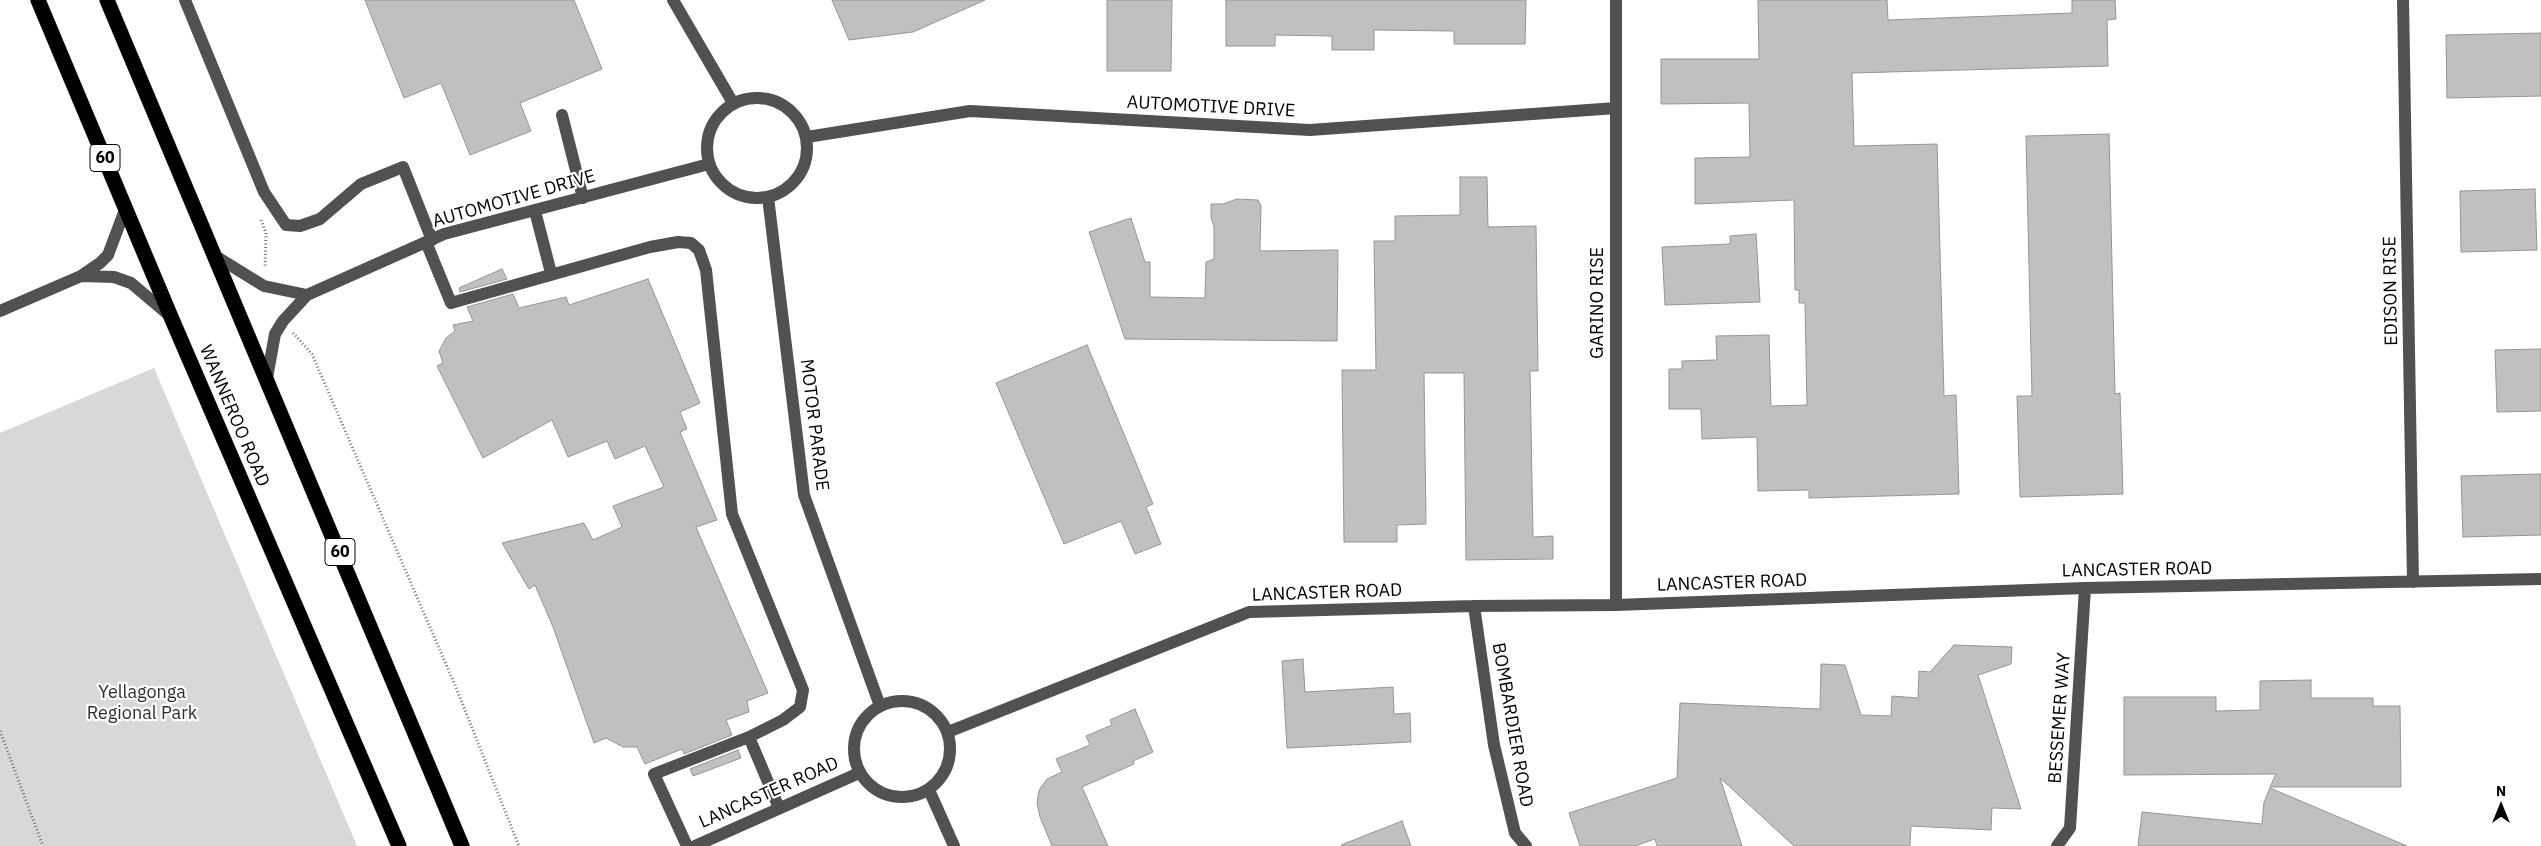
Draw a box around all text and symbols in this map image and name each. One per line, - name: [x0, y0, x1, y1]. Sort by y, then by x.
- street label: AUTOMOTIVE DRIVE: [1126, 92, 1296, 122]
- road number: 60: [90, 144, 120, 172]
- street label: AUTOMOTIVE DRIVE: [430, 165, 598, 233]
- street label: EDISON RISE: [2379, 236, 2403, 346]
- street label: GARINO RISE: [1587, 247, 1609, 359]
- street label: WANNEROO ROAD: [194, 342, 274, 490]
- street label: MOTOR PARADE: [795, 358, 833, 492]
- road number: 60: [325, 538, 355, 566]
- street label: LANCASTER ROAD: [2062, 558, 2212, 582]
- street label: LANCASTER ROAD: [1656, 570, 1808, 596]
- street label: LANCASTER ROAD: [1251, 580, 1403, 606]
- street label: BOMBARDIER ROAD: [1487, 641, 1537, 809]
- street label: BESSEMER WAY: [2045, 652, 2075, 784]
- park label: Yellagonga Regional Park: [87, 682, 197, 724]
- street label: LANCASTER ROAD: [696, 753, 842, 833]
- north arrow: [2476, 781, 2526, 831]
- text: N: [2496, 782, 2506, 800]

